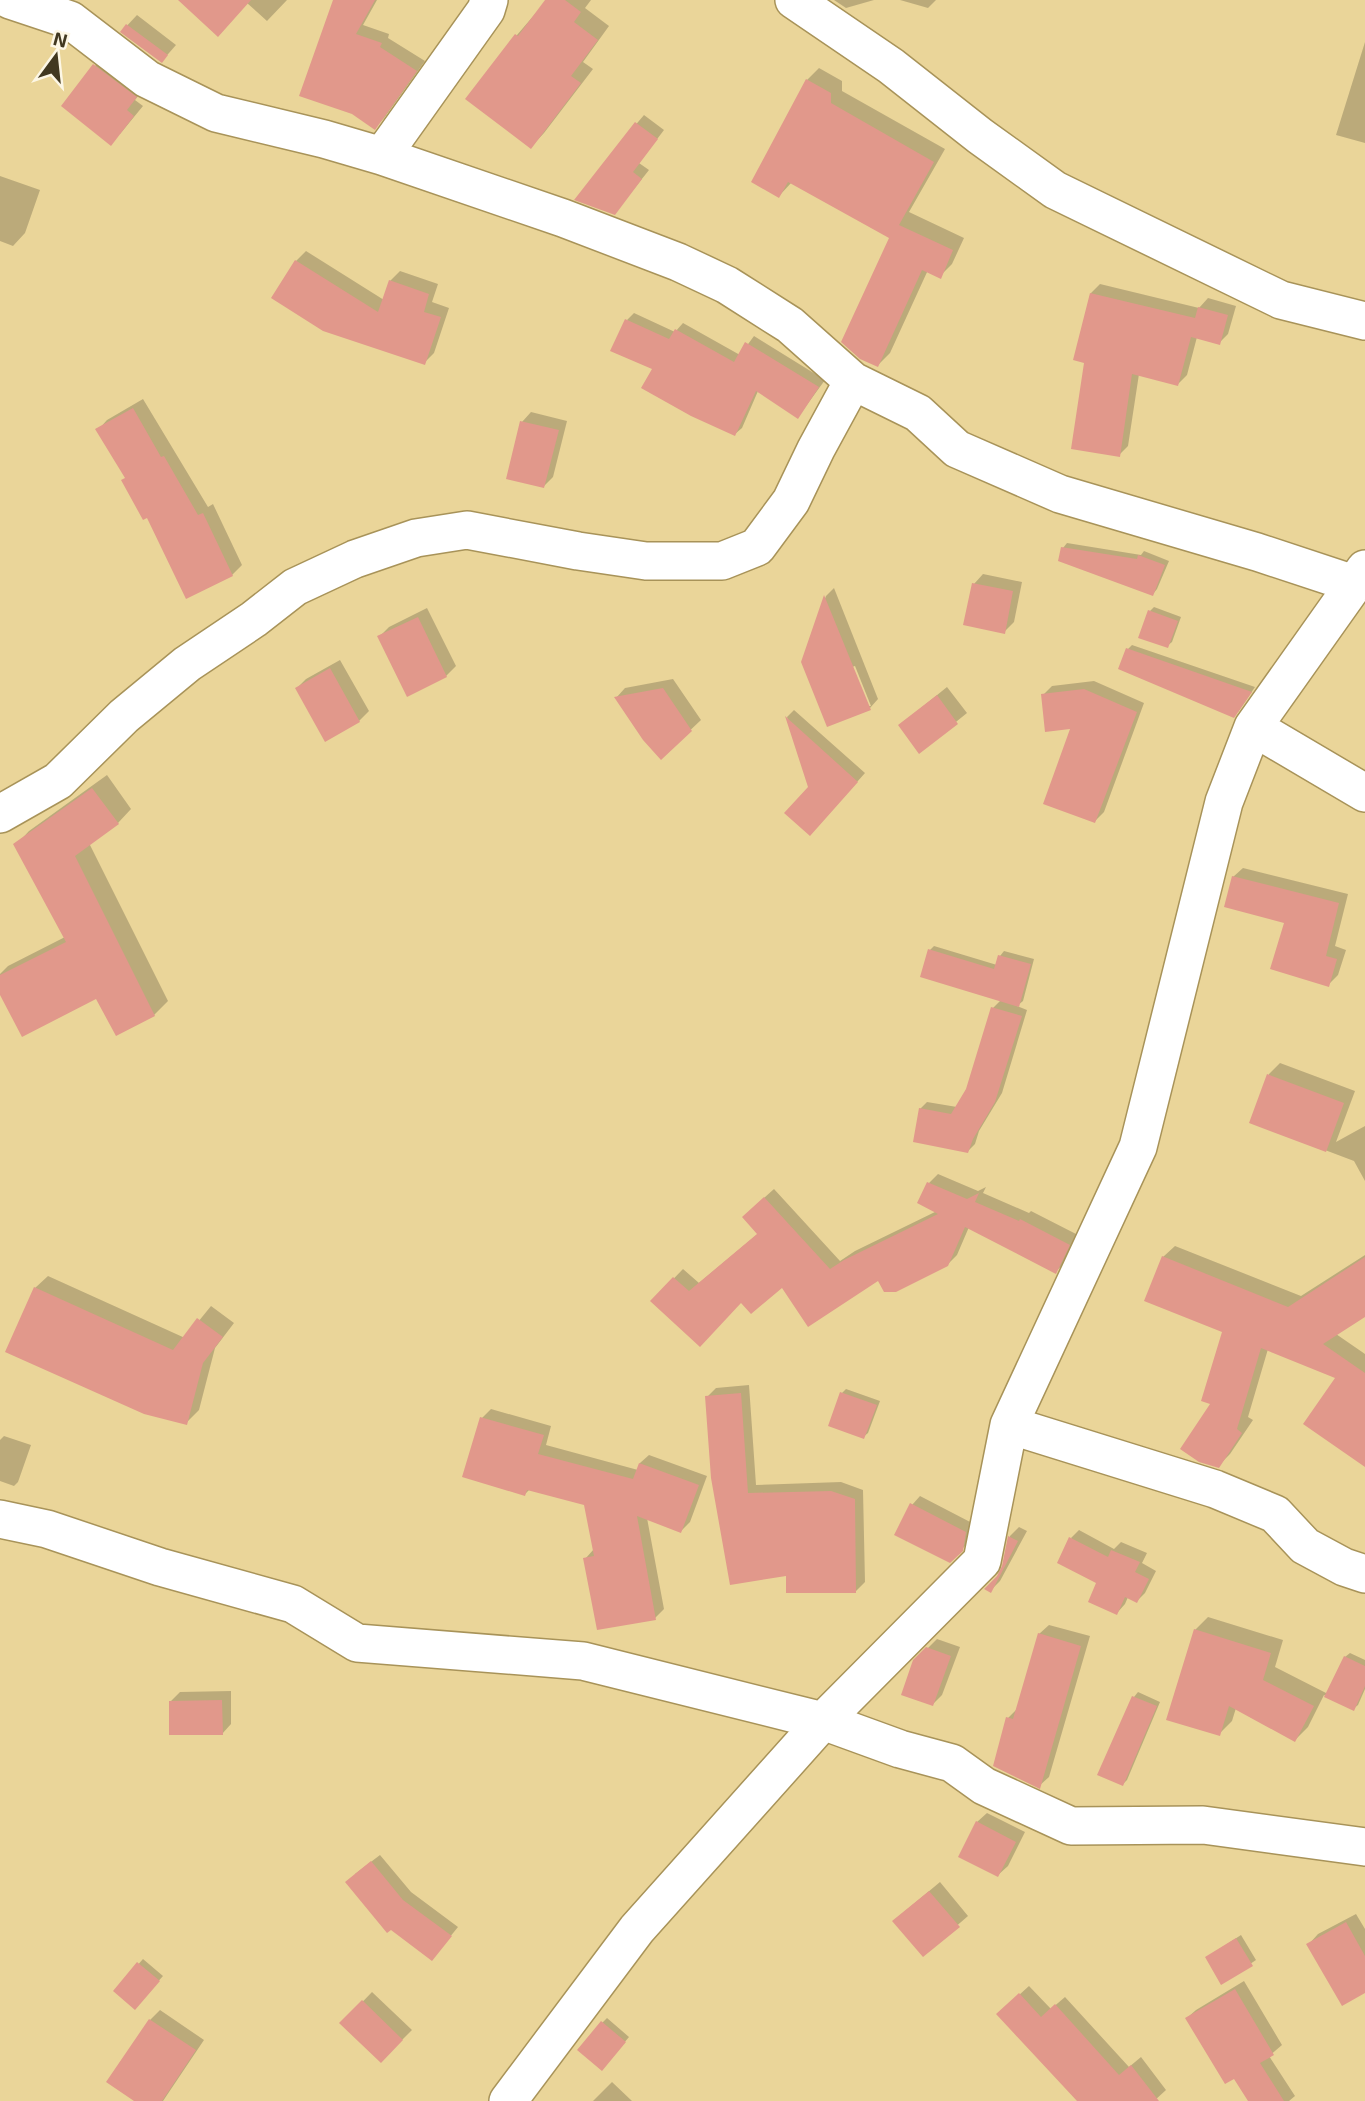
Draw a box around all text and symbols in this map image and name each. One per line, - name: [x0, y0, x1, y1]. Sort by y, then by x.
- north arrow: [21, 21, 91, 91]
- text: N: [51, 26, 70, 52]

